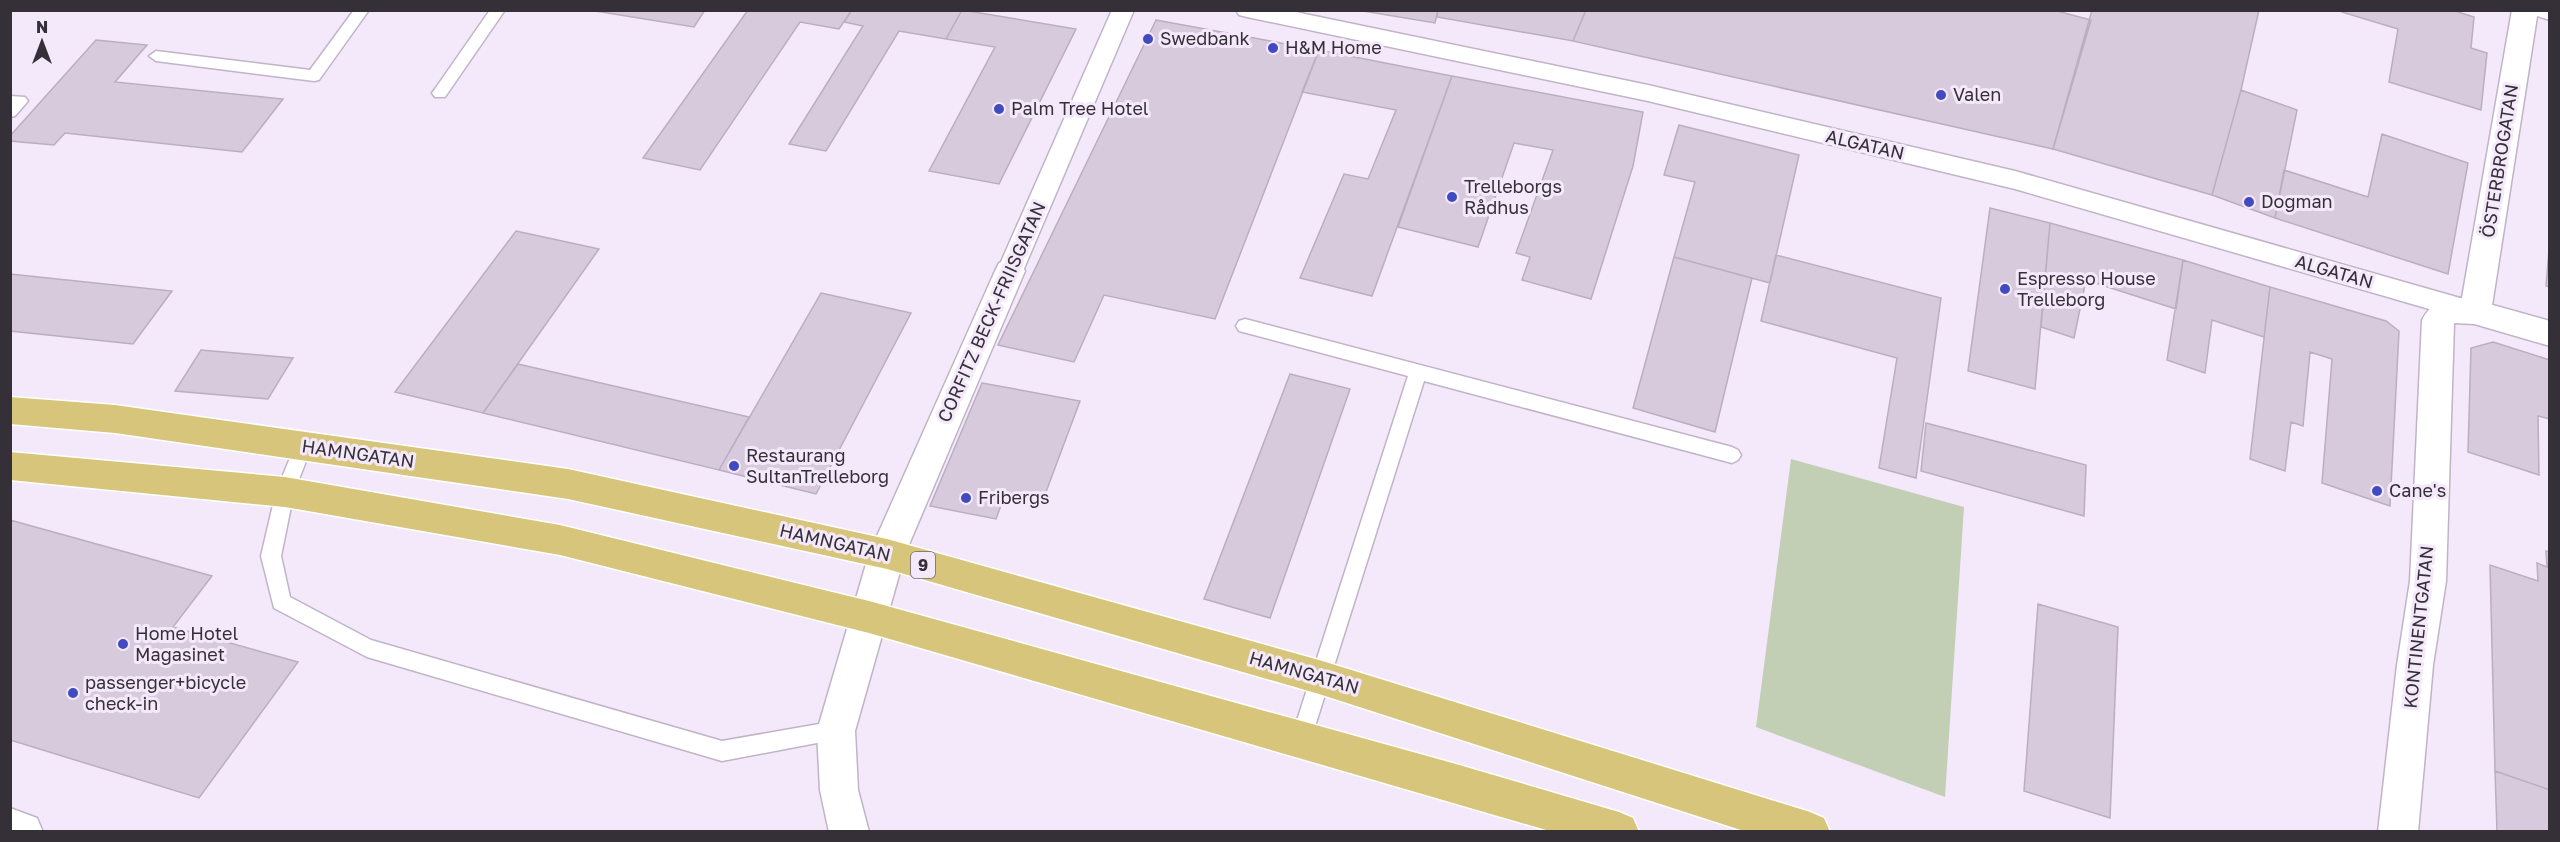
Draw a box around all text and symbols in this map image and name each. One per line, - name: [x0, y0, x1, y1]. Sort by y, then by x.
- north arrow: [12, 12, 72, 72]
- text: N: [36, 17, 48, 37]
- place label: Swedbank: [1160, 27, 1250, 49]
- marker: Swedbank: [1141, 32, 1155, 46]
- place label: H&M Home: [1285, 36, 1382, 58]
- marker: H&M Home: [1266, 41, 1280, 55]
- place label: Valen: [1953, 83, 2001, 105]
- street label: ÖSTERBROGATAN: [2476, 83, 2522, 239]
- marker: Valen: [1934, 88, 1948, 102]
- place label: Palm Tree Hotel: [1011, 97, 1149, 119]
- marker: Palm Tree Hotel: [992, 102, 1006, 116]
- street label: ALGATAN: [1824, 124, 1907, 164]
- place label: Trelleborgs Rådhus: [1464, 175, 1562, 218]
- marker: Trelleborgs Rådhus: [1445, 190, 1459, 204]
- place label: Dogman: [2261, 190, 2333, 212]
- marker: Dogman: [2242, 195, 2256, 209]
- street label: CORFITZ BECK-FRIISGATAN: [932, 198, 1050, 425]
- street label: ALGATAN: [2293, 249, 2376, 293]
- place label: Espresso House Trelleborg: [2017, 267, 2156, 310]
- marker: Espresso House Trelleborg: [1998, 282, 2012, 296]
- street label: HAMNGATAN: [301, 434, 416, 472]
- place label: Restaurang SultanTrelleborg: [746, 444, 889, 487]
- marker: Restaurang SultanTrelleborg: [727, 459, 741, 473]
- place label: Cane's: [2389, 479, 2446, 501]
- marker: Cane's: [2370, 484, 2384, 498]
- place label: Fribergs: [978, 486, 1050, 508]
- marker: Fribergs: [959, 491, 973, 505]
- street label: HAMNGATAN: [778, 519, 893, 565]
- street label: KONTINENTGATAN: [2399, 544, 2437, 709]
- road number: 9: [911, 552, 935, 578]
- place label: Home Hotel Magasinet: [135, 622, 238, 665]
- marker: Home Hotel Magasinet: [116, 637, 130, 651]
- street label: HAMNGATAN: [1247, 646, 1362, 698]
- place label: passenger+bicycle check-in: [85, 671, 246, 714]
- marker: passenger+bicycle check-in: [66, 686, 80, 700]

